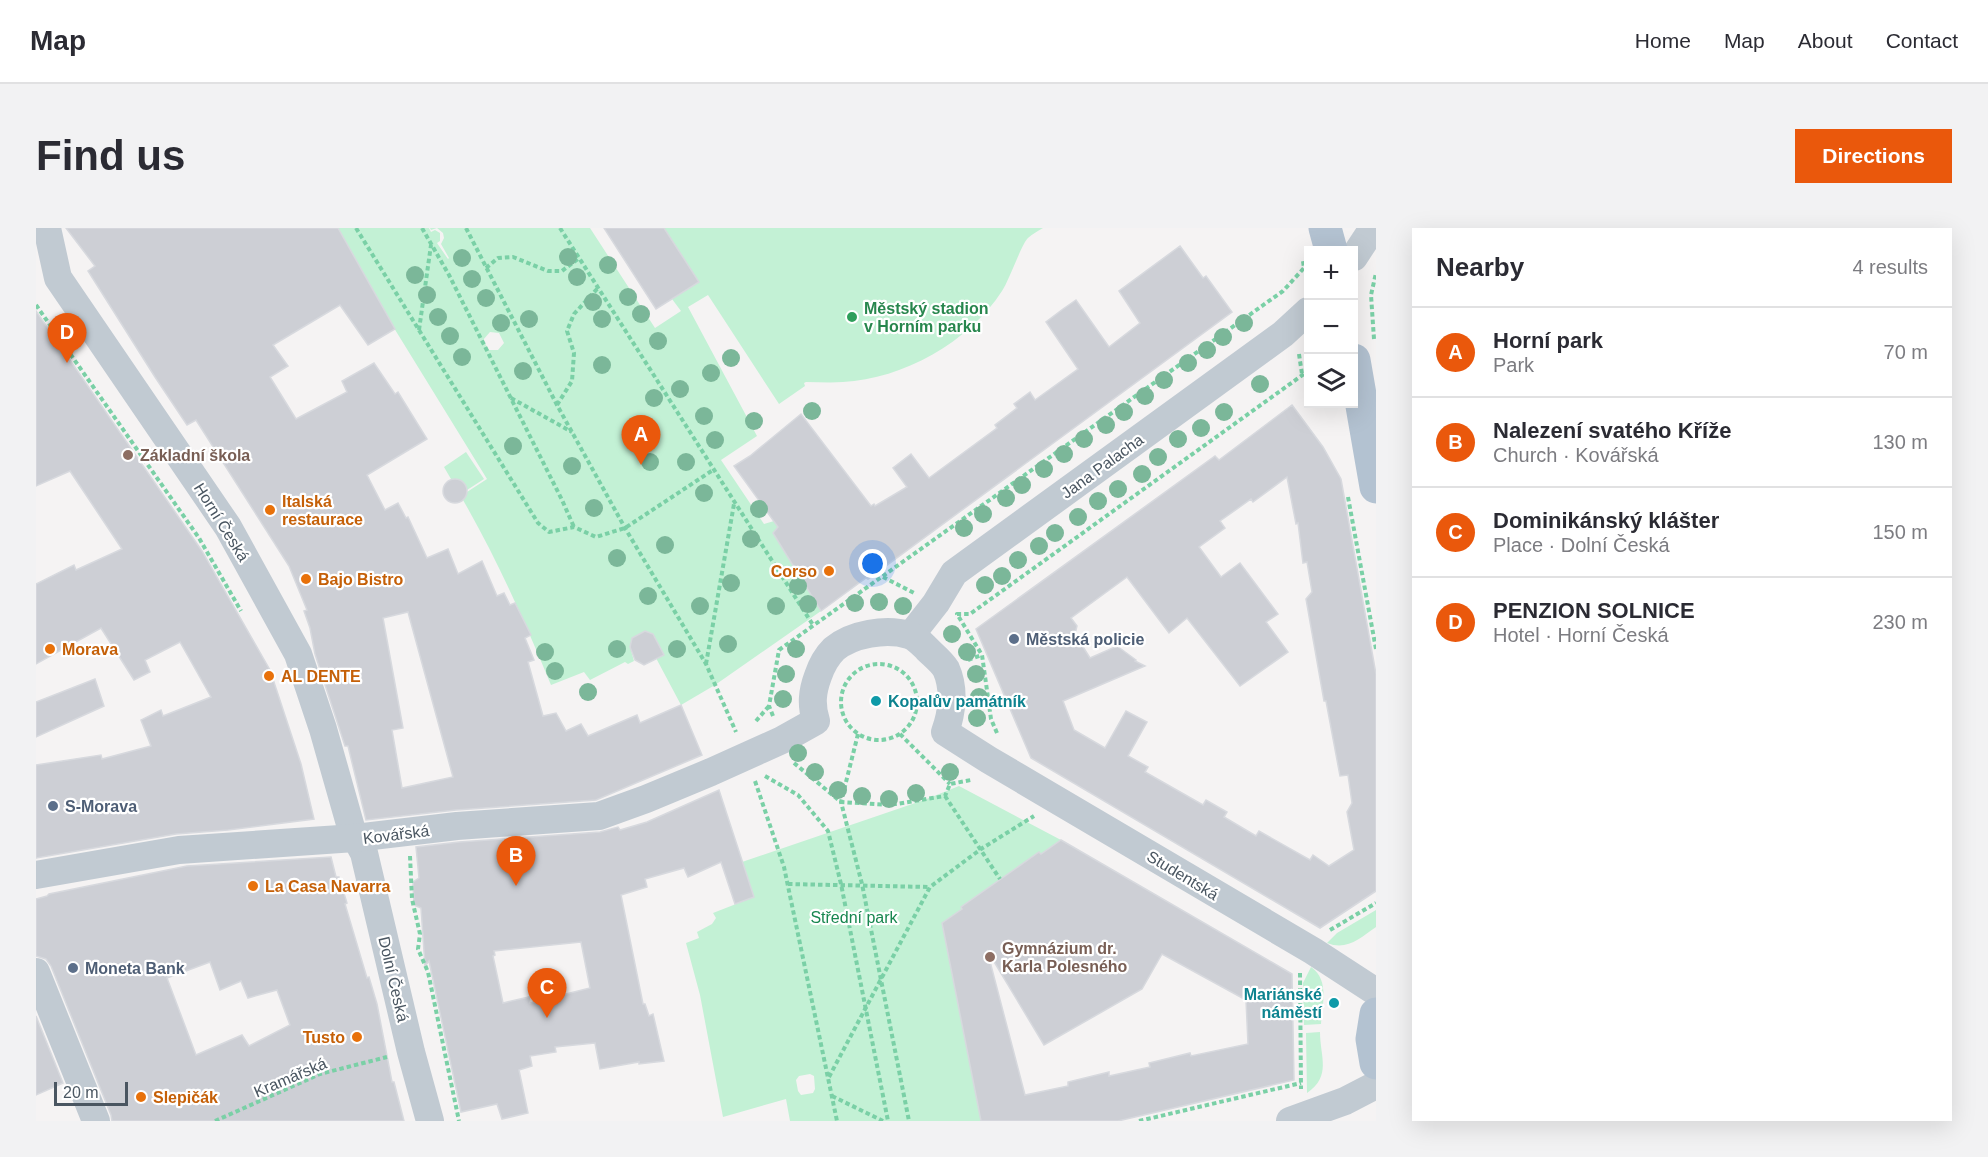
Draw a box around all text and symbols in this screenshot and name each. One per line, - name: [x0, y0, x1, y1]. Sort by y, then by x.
- text: Map: [30, 25, 86, 56]
- text: Home: [1635, 29, 1691, 52]
- text: Map: [1724, 29, 1765, 52]
- text: About: [1798, 29, 1853, 52]
- text: Contact: [1886, 29, 1958, 52]
- button: Directions: [1795, 129, 1952, 183]
- text: Find us: [36, 132, 185, 179]
- map controls: [1304, 246, 1358, 408]
- button: +: [1304, 246, 1358, 300]
- text: Nearby: [1436, 252, 1524, 282]
- text: 4 results: [1852, 256, 1928, 278]
- place label: Městský stadion v Horním parku: [864, 300, 988, 335]
- button: −: [1304, 300, 1358, 354]
- marker: Městský stadion v Horním parku: [845, 310, 859, 324]
- pin: D: [48, 314, 87, 363]
- text: Horní park: [1493, 328, 1603, 353]
- text: A: [1448, 341, 1463, 363]
- text: 70 m: [1884, 341, 1928, 363]
- button: layers: [1304, 354, 1358, 408]
- text: Park: [1493, 354, 1534, 376]
- pin: A: [622, 416, 660, 465]
- text: Nalezení svatého Kříže: [1493, 418, 1731, 443]
- street label: Jana Palacha: [1058, 431, 1147, 502]
- text: B: [1448, 431, 1463, 453]
- text: 130 m: [1872, 431, 1928, 453]
- text: Church · Kovářská: [1493, 444, 1659, 466]
- place label: Základní škola: [140, 447, 250, 464]
- marker: Základní škola: [121, 448, 135, 462]
- street label: Horní Česká: [191, 480, 253, 565]
- place label: Italská restaurace: [282, 493, 363, 528]
- marker: Italská restaurace: [263, 503, 277, 517]
- text: Dominikánský klášter: [1493, 508, 1719, 533]
- text: C: [1448, 521, 1463, 543]
- text: 150 m: [1872, 521, 1928, 543]
- text: Place · Dolní Česká: [1493, 534, 1670, 556]
- your location: [858, 549, 887, 578]
- place label: Corso: [771, 563, 817, 580]
- marker: Corso: [822, 564, 836, 578]
- place label: Bajo Bistro: [318, 571, 404, 588]
- marker: Bajo Bistro: [299, 572, 313, 586]
- text: PENZION SOLNICE: [1493, 598, 1695, 623]
- text: D: [1448, 611, 1463, 633]
- text: 230 m: [1872, 611, 1928, 633]
- text: Hotel · Horní Česká: [1493, 624, 1669, 646]
- place label: Městská policie: [1026, 631, 1144, 648]
- marker: Městská policie: [1007, 632, 1021, 646]
- place label: Morava: [62, 641, 118, 658]
- marker: Morava: [43, 642, 57, 656]
- place label: AL DENTE: [281, 668, 361, 685]
- marker: AL DENTE: [262, 669, 276, 683]
- place label: Kopalův památník: [888, 693, 1026, 710]
- marker: Kopalův památník: [869, 694, 883, 708]
- place label: S-Morava: [65, 798, 137, 815]
- marker: S-Morava: [46, 799, 60, 813]
- street label: Kovářská: [362, 822, 430, 847]
- pin: B: [496, 836, 536, 886]
- street label: Studentská: [1144, 848, 1222, 903]
- place label: La Casa Navarra: [265, 878, 391, 895]
- marker: La Casa Navarra: [246, 879, 260, 893]
- park label: Střední park: [810, 909, 899, 926]
- street label: Dolní Česká: [375, 935, 413, 1024]
- place label: Gymnázium dr. Karla Polesného: [1002, 940, 1128, 975]
- marker: Gymnázium dr. Karla Polesného: [983, 950, 997, 964]
- place label: Moneta Bank: [85, 960, 185, 977]
- marker: Moneta Bank: [66, 961, 80, 975]
- pin: C: [528, 968, 566, 1018]
- place label: Mariánské náměstí: [1244, 986, 1323, 1021]
- marker: Mariánské náměstí: [1327, 996, 1341, 1010]
- place label: Tusto: [303, 1029, 345, 1046]
- marker: Tusto: [350, 1030, 364, 1044]
- street label: Kramářská: [251, 1054, 329, 1100]
- scale bar: [54, 1079, 128, 1106]
- text: 20 m: [63, 1084, 99, 1101]
- place label: Slepičák: [153, 1089, 218, 1106]
- marker: Slepičák: [134, 1090, 148, 1104]

